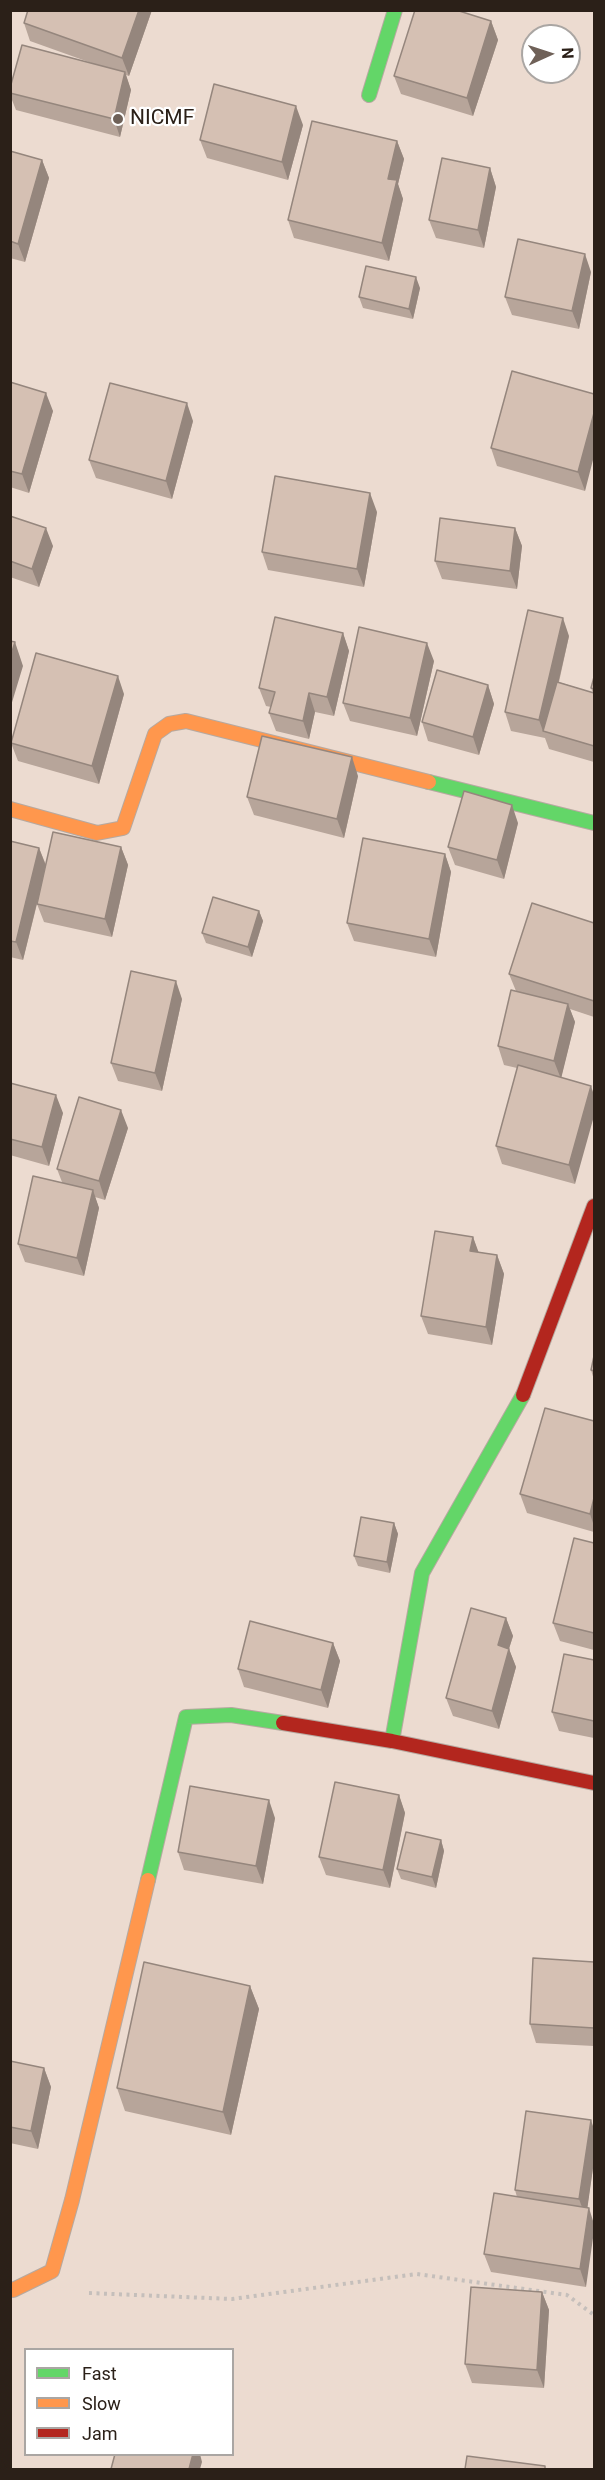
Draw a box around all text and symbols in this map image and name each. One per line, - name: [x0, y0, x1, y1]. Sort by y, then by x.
- north arrow: [521, 24, 581, 84]
- text: N: [558, 47, 577, 59]
- place label: NICMF: [130, 106, 194, 132]
- marker: NICMF: [111, 112, 125, 126]
- legend: [24, 2348, 234, 2456]
- text: Fast: [82, 2363, 117, 2384]
- text: Slow: [82, 2393, 121, 2414]
- text: Jam: [82, 2423, 118, 2444]

